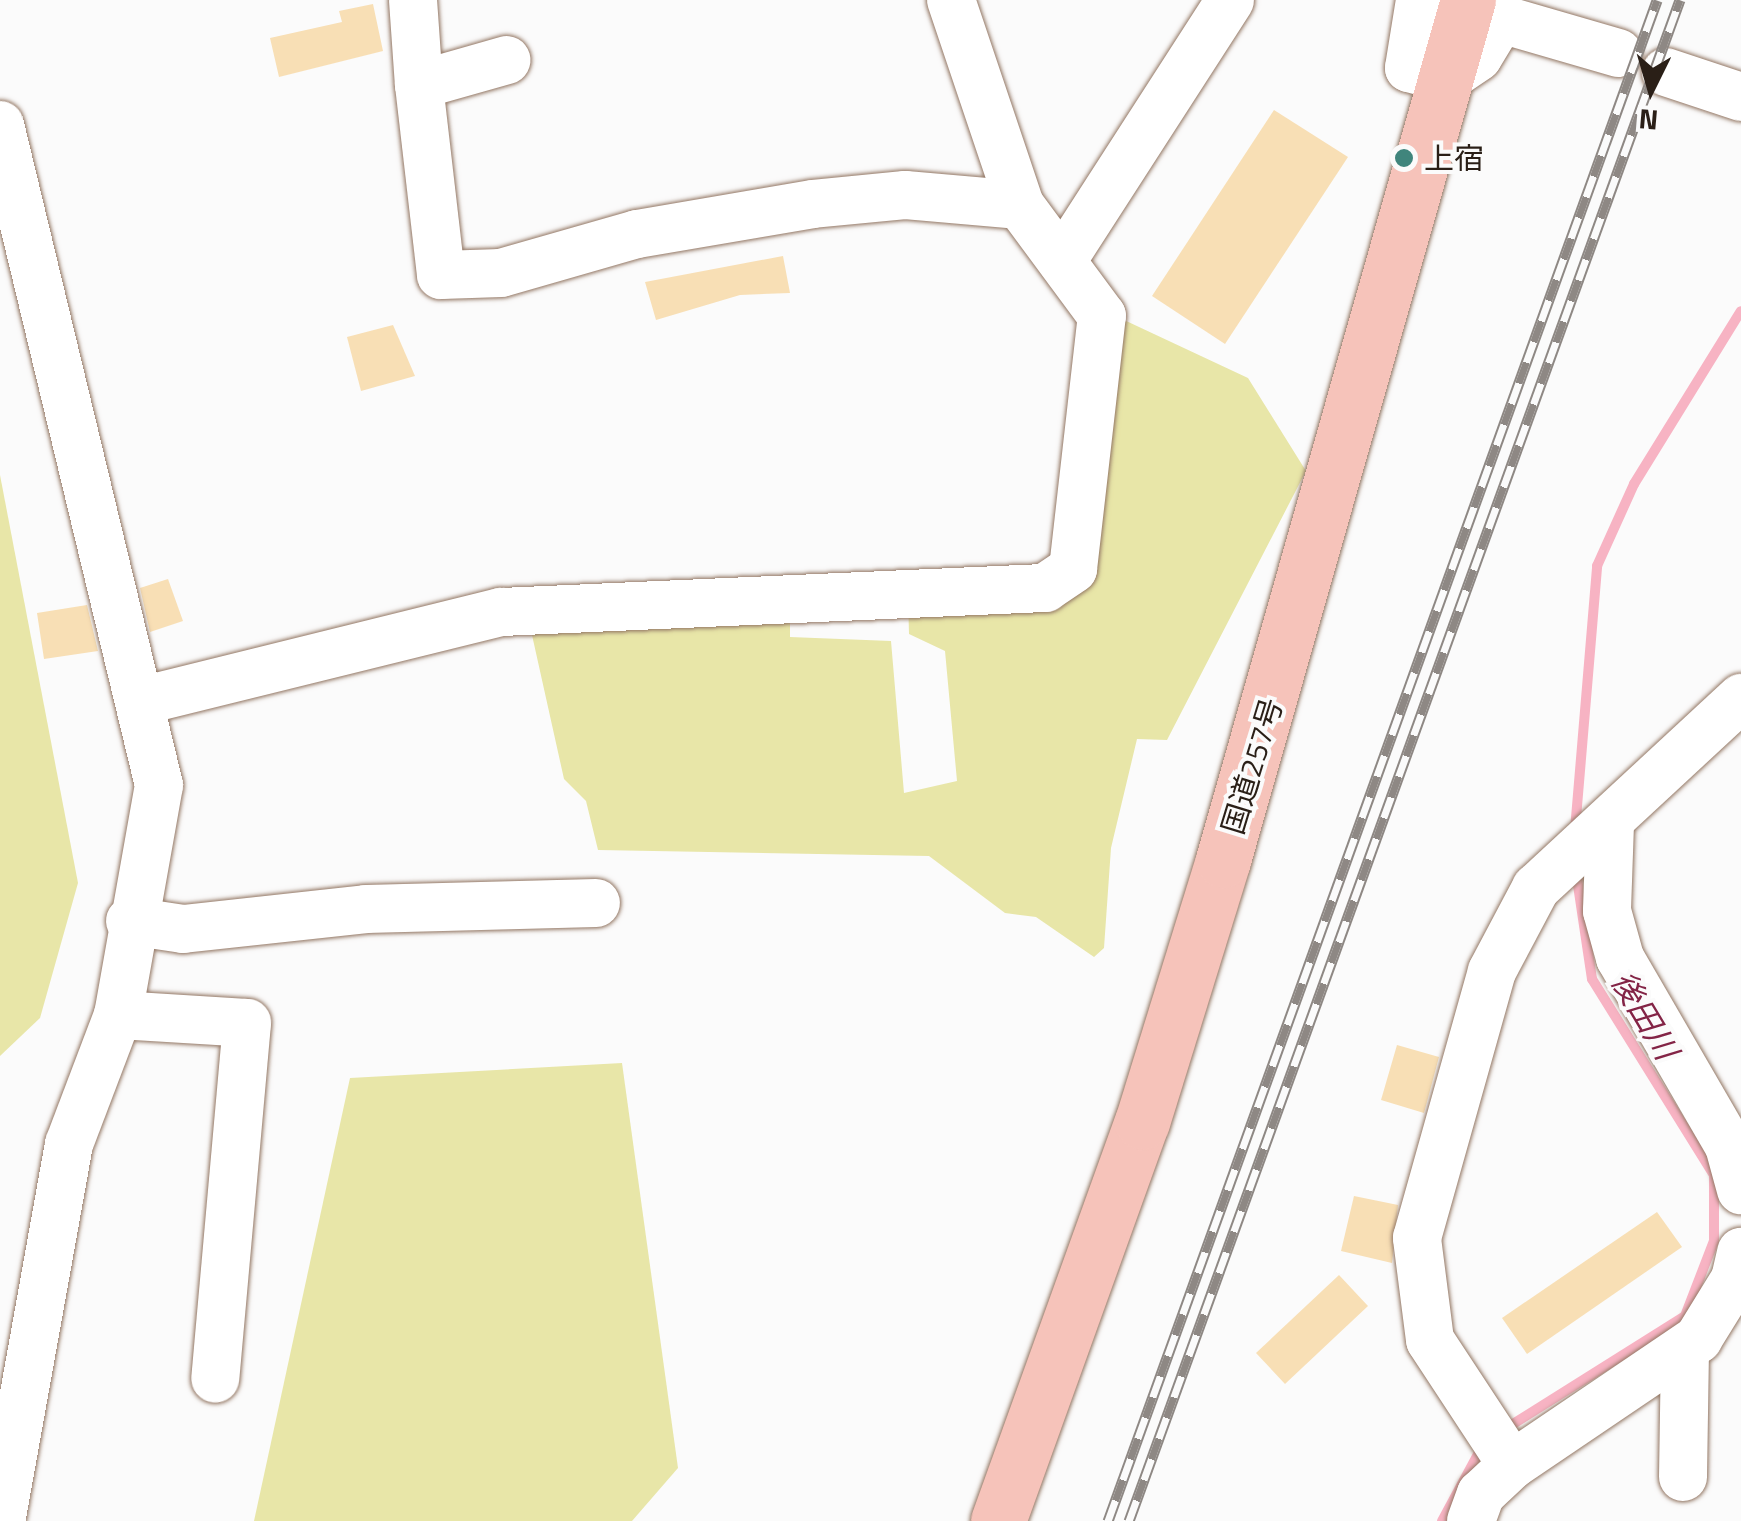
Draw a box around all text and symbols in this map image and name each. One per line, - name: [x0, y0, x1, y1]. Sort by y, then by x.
- north arrow: [1601, 40, 1701, 140]
- text: N: [1637, 98, 1660, 143]
- place label: 上宿: [1424, 140, 1484, 176]
- marker: 上宿: [1393, 147, 1415, 169]
- street label: 国道257号: [1214, 694, 1290, 838]
- water label: 後田川: [1604, 964, 1686, 1066]

